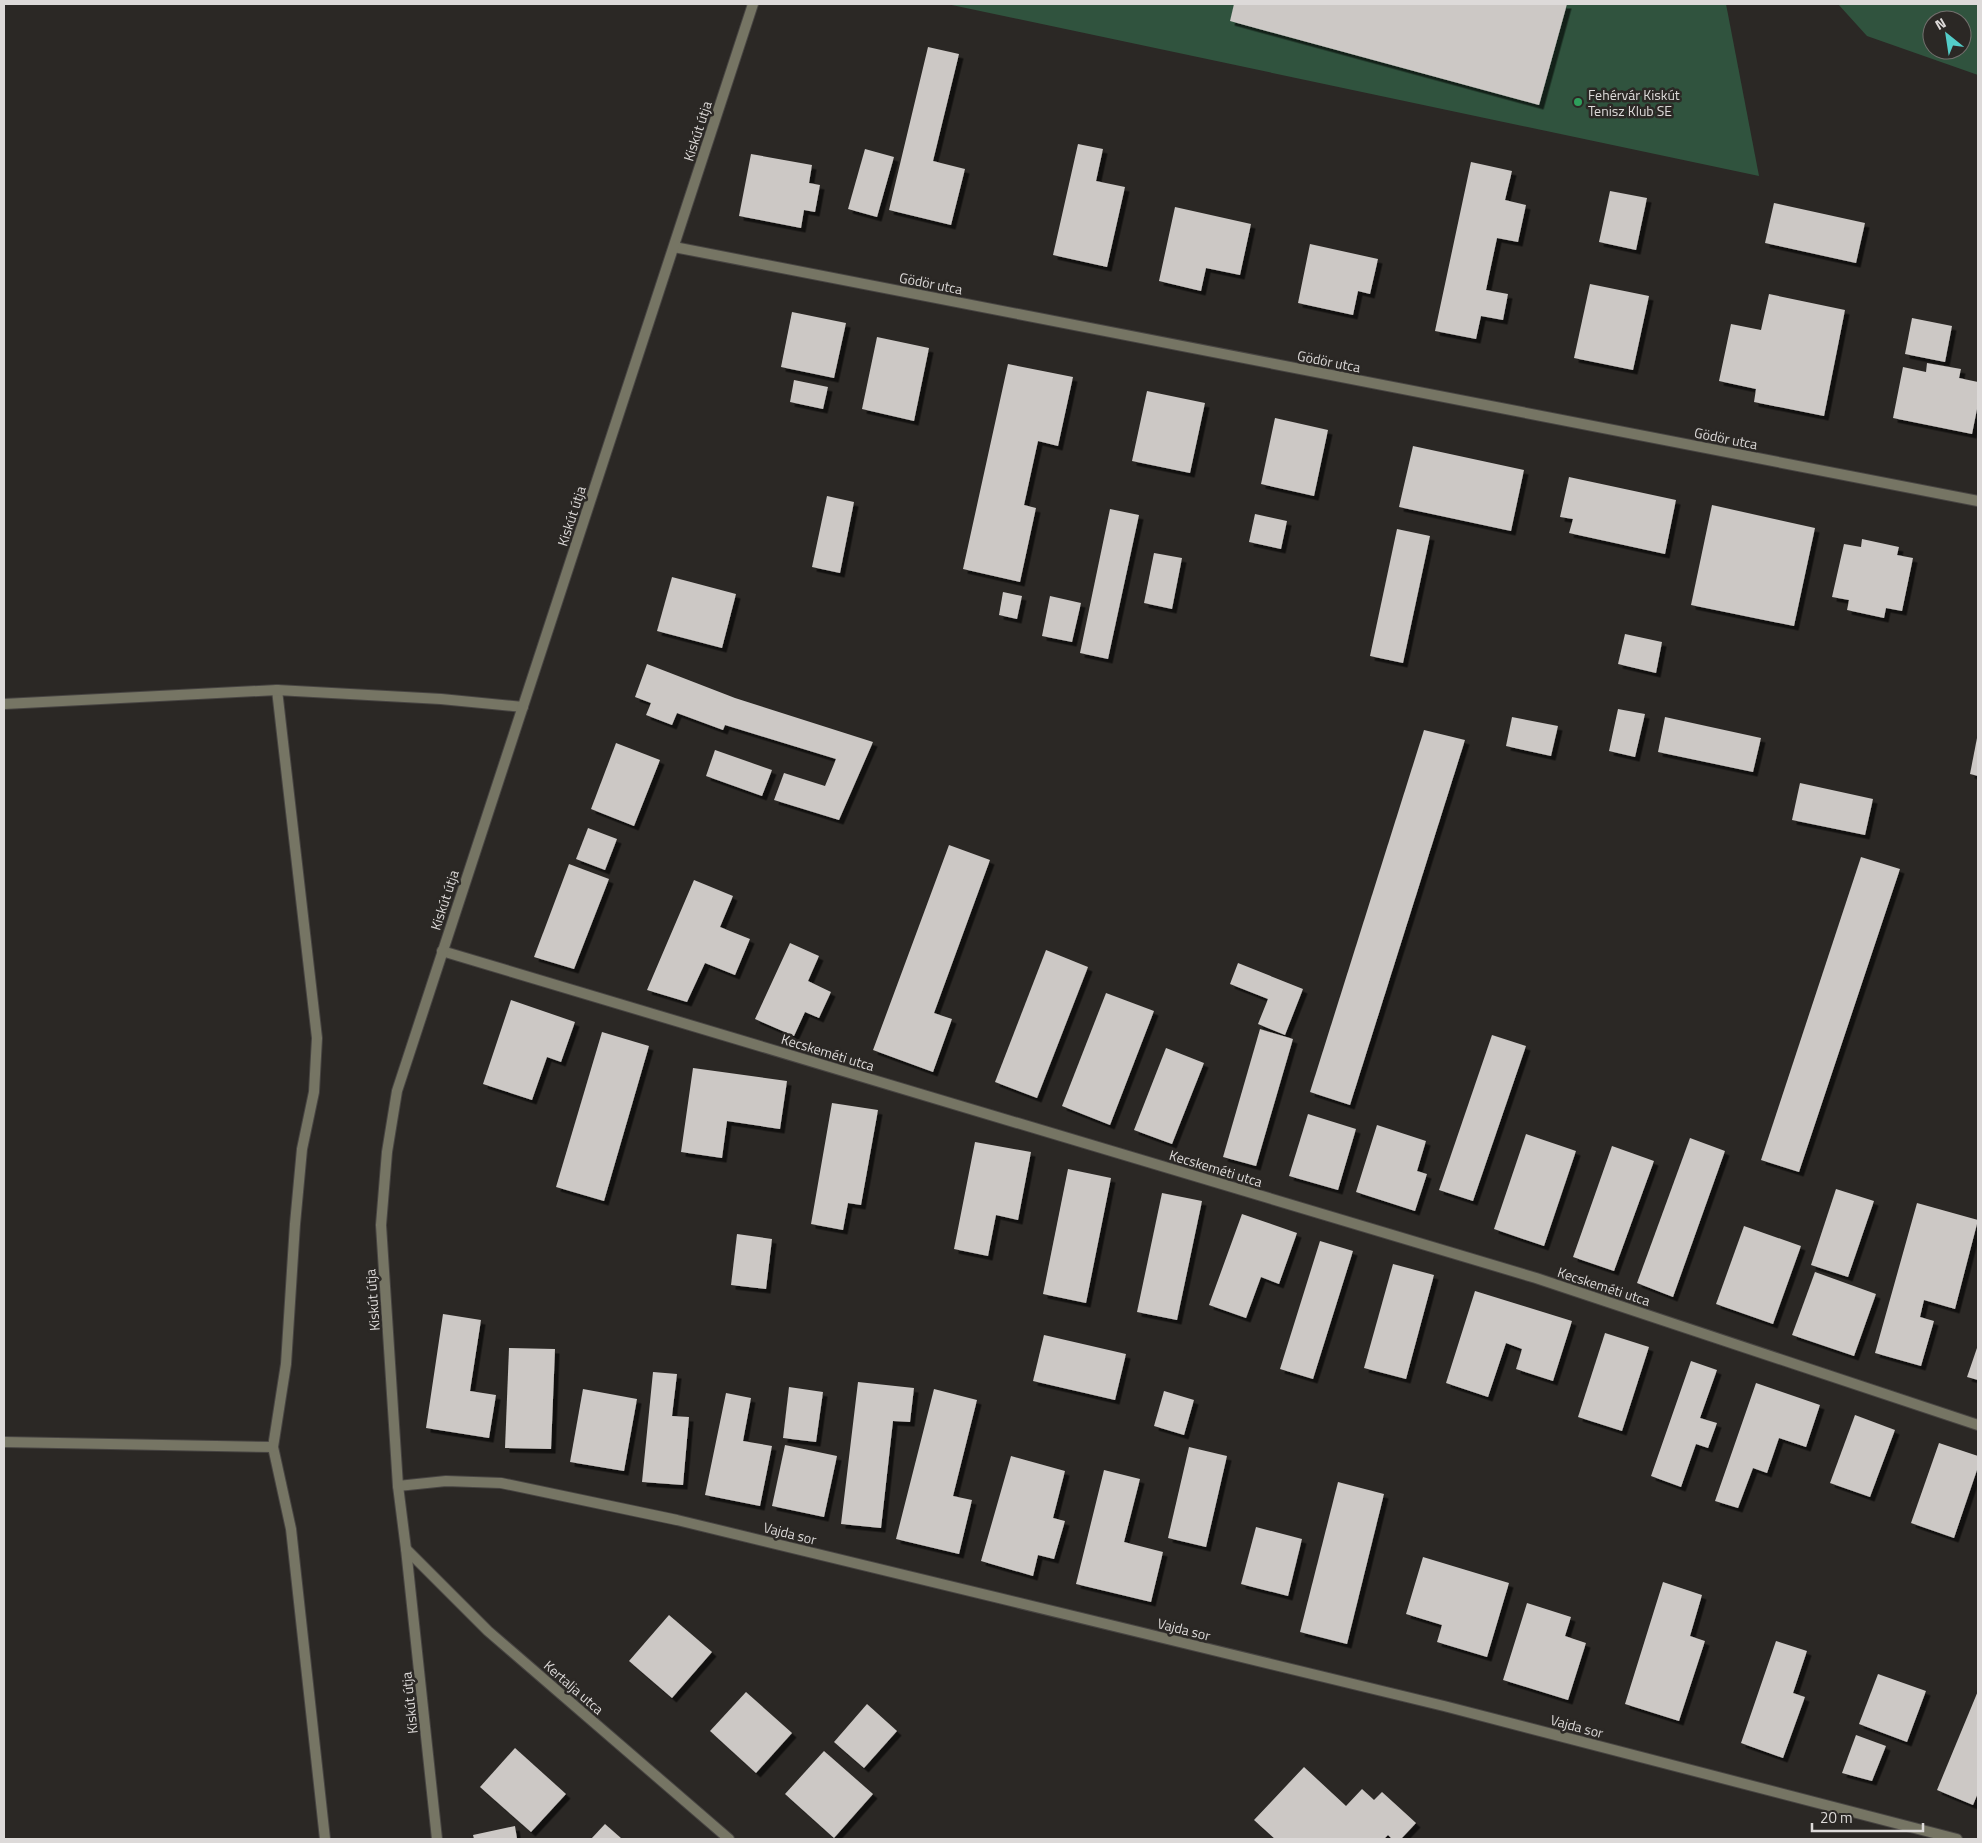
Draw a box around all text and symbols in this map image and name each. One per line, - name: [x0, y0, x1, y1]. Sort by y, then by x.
- north arrow: [1922, 10, 1972, 60]
- text: N: [1931, 12, 1950, 35]
- place label: Fehérvár Kiskút Tenisz Klub SE: [1588, 84, 1680, 121]
- marker: Fehérvár Kiskút Tenisz Klub SE: [1572, 96, 1584, 108]
- street label: Kiskút útja: [677, 98, 717, 164]
- street label: Gödör utca: [897, 267, 965, 299]
- street label: Gödör utca: [1295, 345, 1363, 377]
- street label: Gödör utca: [1692, 422, 1760, 454]
- street label: Kiskút útja: [551, 483, 591, 549]
- street label: Kiskút útja: [424, 867, 464, 933]
- street label: Kecskeméti utca: [779, 1028, 877, 1076]
- street label: Kecskeméti utca: [1167, 1144, 1265, 1192]
- street label: Kecskeméti utca: [1555, 1261, 1653, 1311]
- street label: Kiskút útja: [359, 1268, 385, 1332]
- street label: Vajda sor: [761, 1516, 819, 1550]
- street label: Vajda sor: [1155, 1612, 1213, 1646]
- street label: Kertalja utca: [539, 1655, 609, 1719]
- street label: Kiskút útja: [395, 1671, 423, 1735]
- street label: Vajda sor: [1548, 1709, 1606, 1743]
- scale bar: [1812, 1800, 1923, 1832]
- text: 20 m: [1820, 1806, 1853, 1829]

